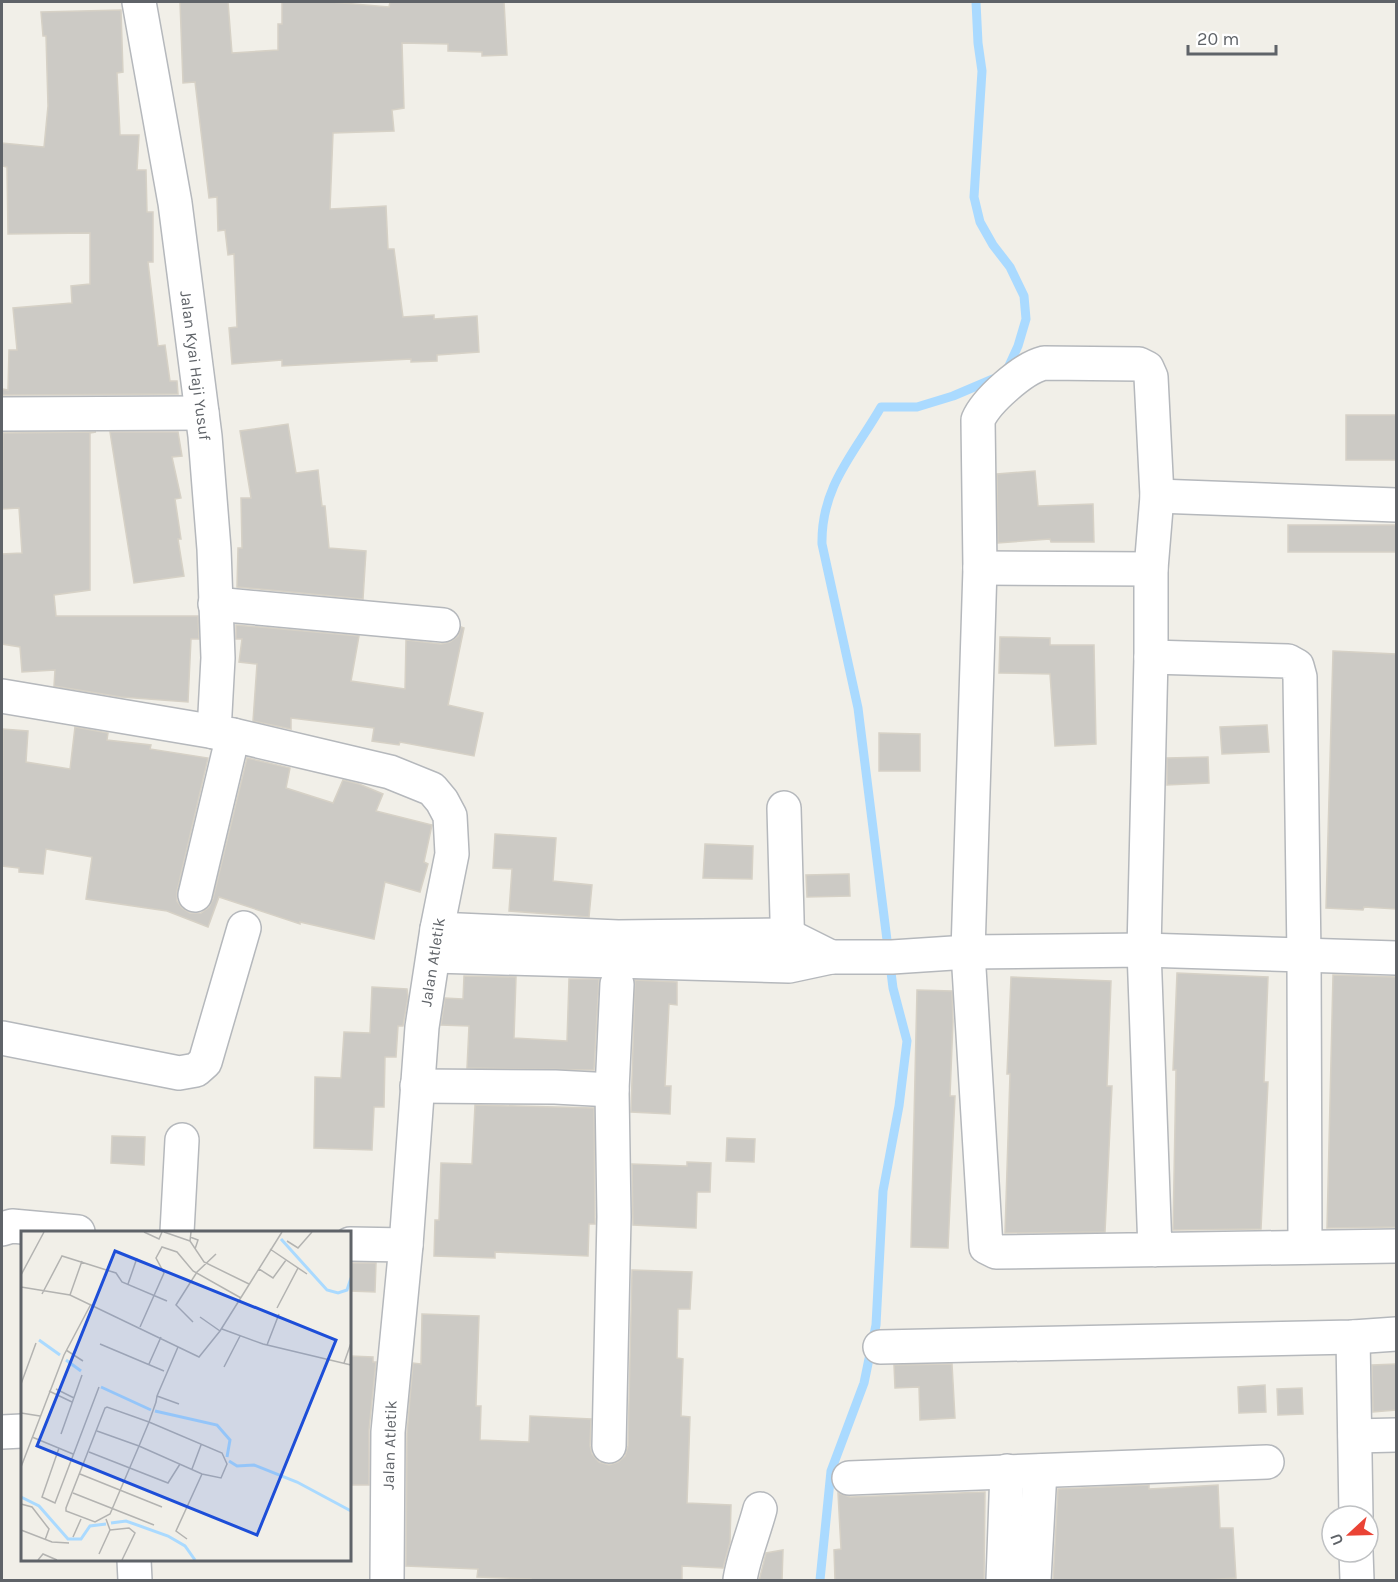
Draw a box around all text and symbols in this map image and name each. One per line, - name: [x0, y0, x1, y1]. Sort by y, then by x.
- scale bar: [1188, 18, 1276, 56]
- text: 20 m: [1197, 28, 1239, 50]
- street label: Jalan Kyai Haji Yusuf: [176, 290, 214, 442]
- street label: Jalan Atletik: [416, 916, 449, 1008]
- inset map: [21, 1231, 351, 1561]
- street label: Jalan Atletik: [378, 1400, 401, 1490]
- north arrow: [1320, 1504, 1380, 1564]
- text: U: [1326, 1531, 1347, 1548]

